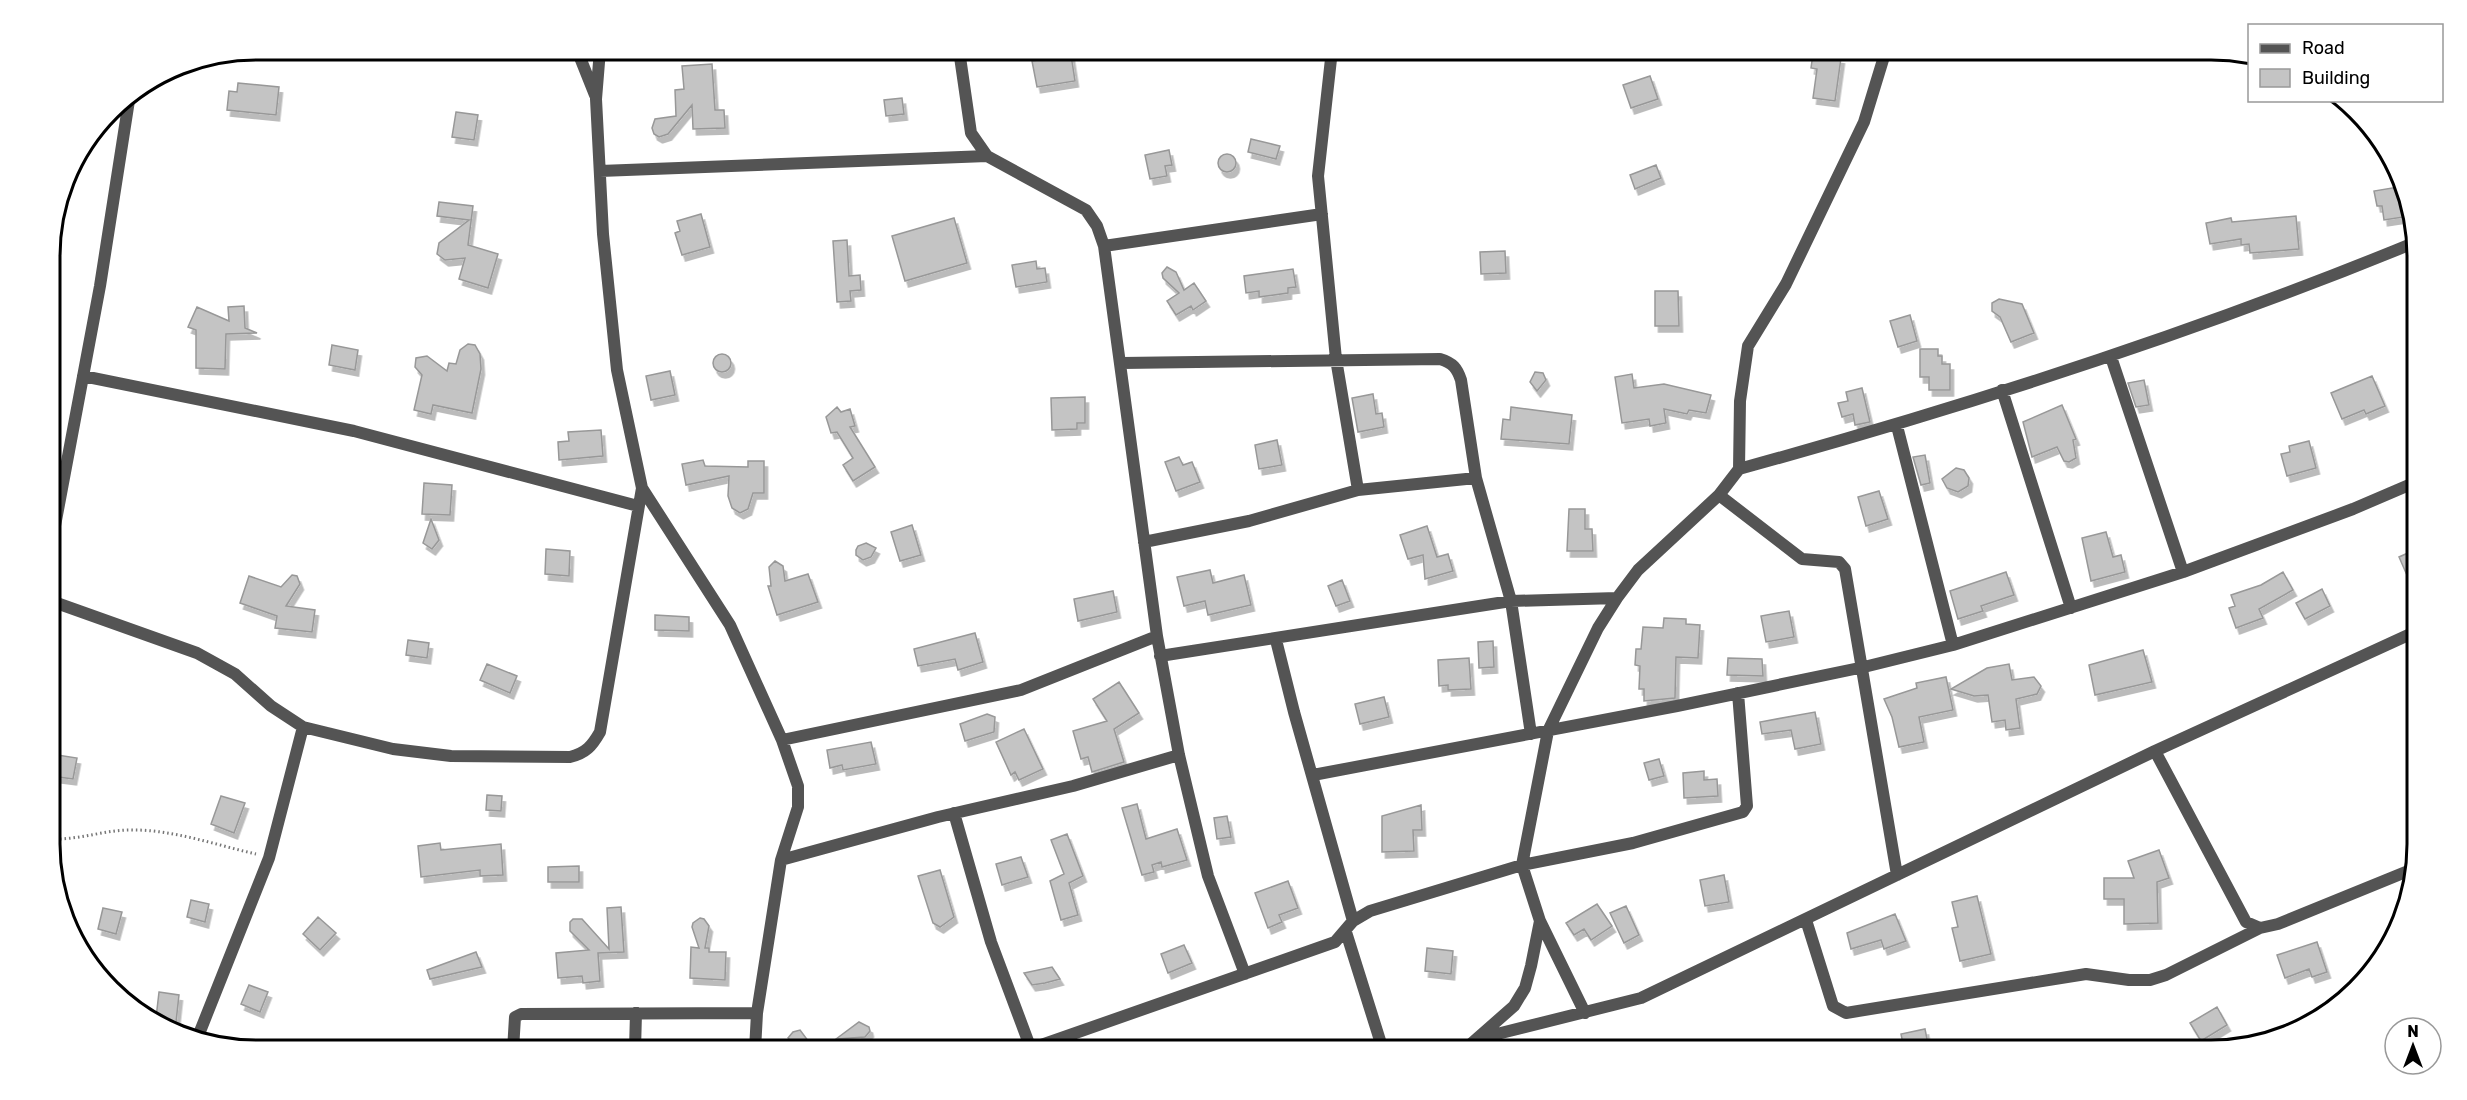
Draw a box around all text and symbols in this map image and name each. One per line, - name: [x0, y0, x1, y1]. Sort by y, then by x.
- legend: [2248, 24, 2443, 102]
- text: Road: [2302, 37, 2345, 59]
- text: Building: [2302, 67, 2370, 89]
- north arrow: [2383, 1016, 2443, 1076]
- text: N: [2407, 1022, 2419, 1041]

